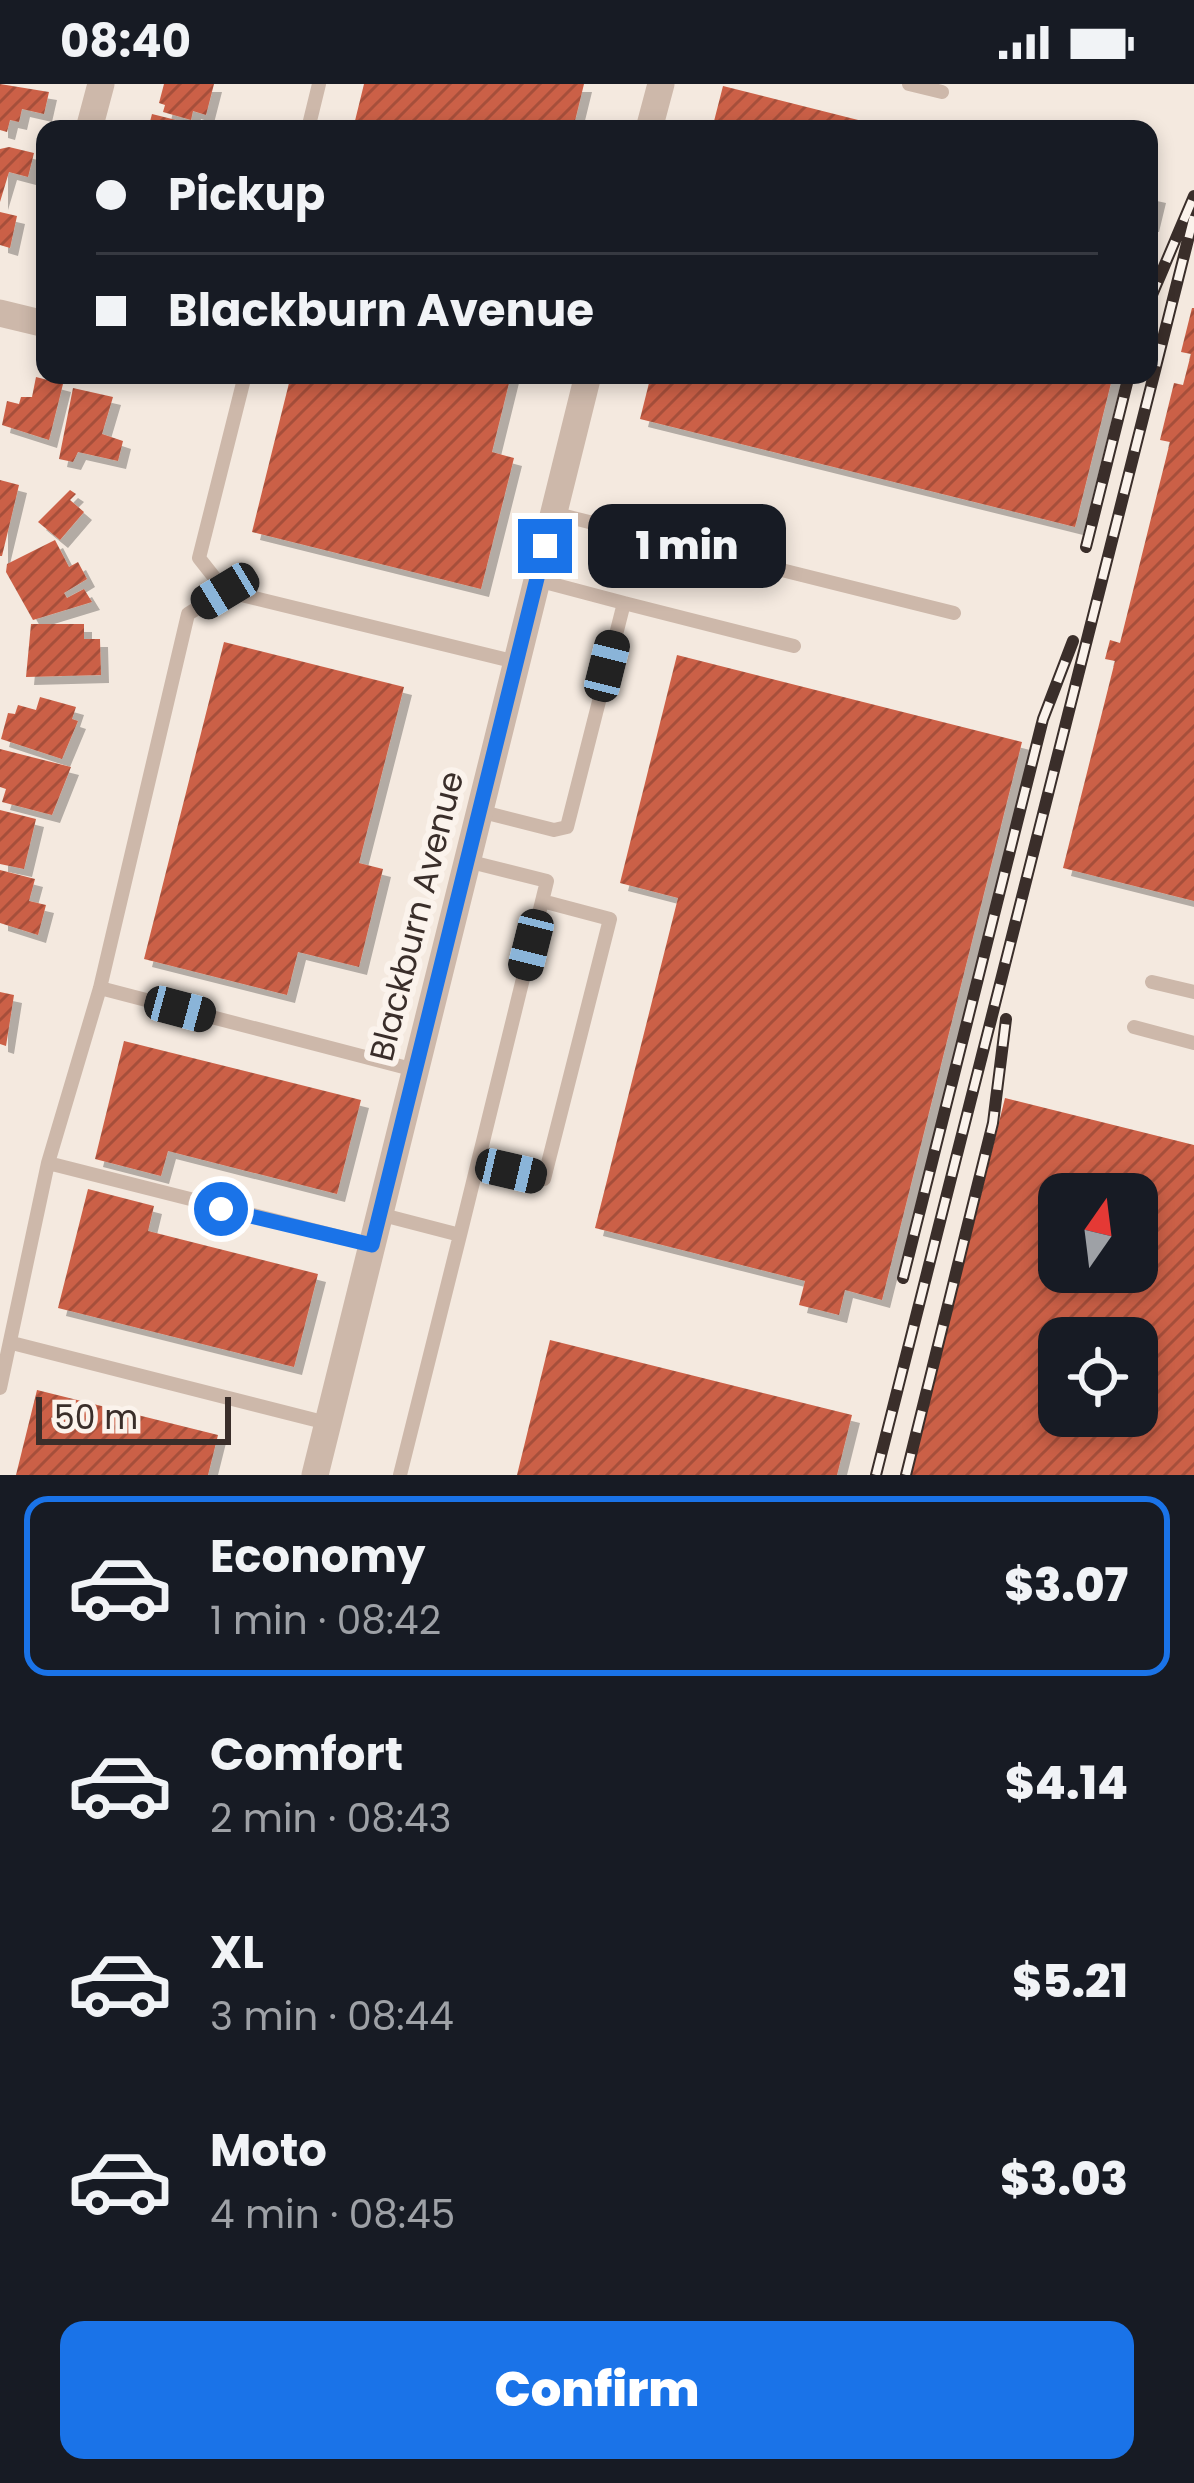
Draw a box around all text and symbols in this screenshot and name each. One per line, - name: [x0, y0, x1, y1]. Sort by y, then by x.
- text: 08:40: [60, 10, 191, 73]
- text: Pickup: [168, 163, 325, 226]
- text: Blackburn Avenue: [168, 279, 594, 342]
- callout: 1 min: [587, 504, 785, 588]
- text: 1 min: [636, 518, 738, 573]
- route end: [518, 519, 572, 573]
- car: [185, 557, 265, 625]
- car: [581, 627, 633, 705]
- street label: Blackburn Avenue: [358, 766, 475, 1066]
- car: [505, 906, 557, 984]
- car: [141, 982, 219, 1036]
- car: [472, 1145, 550, 1197]
- north arrow: [1038, 1173, 1158, 1293]
- map controls: [1038, 1173, 1158, 1437]
- route start: [194, 1182, 248, 1236]
- button: locate: [1038, 1317, 1158, 1437]
- scale bar: [36, 1391, 231, 1444]
- text: 50 m: [54, 1394, 138, 1441]
- text: Economy: [210, 1525, 425, 1588]
- icon: car: [66, 1532, 174, 1640]
- text: $3.07: [1004, 1554, 1128, 1617]
- text: 1 min · 08:42: [210, 1593, 441, 1648]
- text: Comfort: [210, 1723, 403, 1786]
- icon: car: [66, 1730, 174, 1838]
- text: $4.14: [1005, 1752, 1128, 1815]
- text: 2 min · 08:43: [210, 1791, 452, 1846]
- text: XL: [210, 1921, 264, 1984]
- icon: car: [66, 1928, 174, 2036]
- text: $5.21: [1012, 1950, 1128, 2013]
- text: 3 min · 08:44: [210, 1989, 454, 2044]
- text: Moto: [210, 2119, 327, 2182]
- icon: car: [66, 2126, 174, 2234]
- text: $3.03: [1000, 2148, 1128, 2211]
- text: 4 min · 08:45: [210, 2187, 455, 2242]
- button: Confirm: [60, 2321, 1134, 2459]

